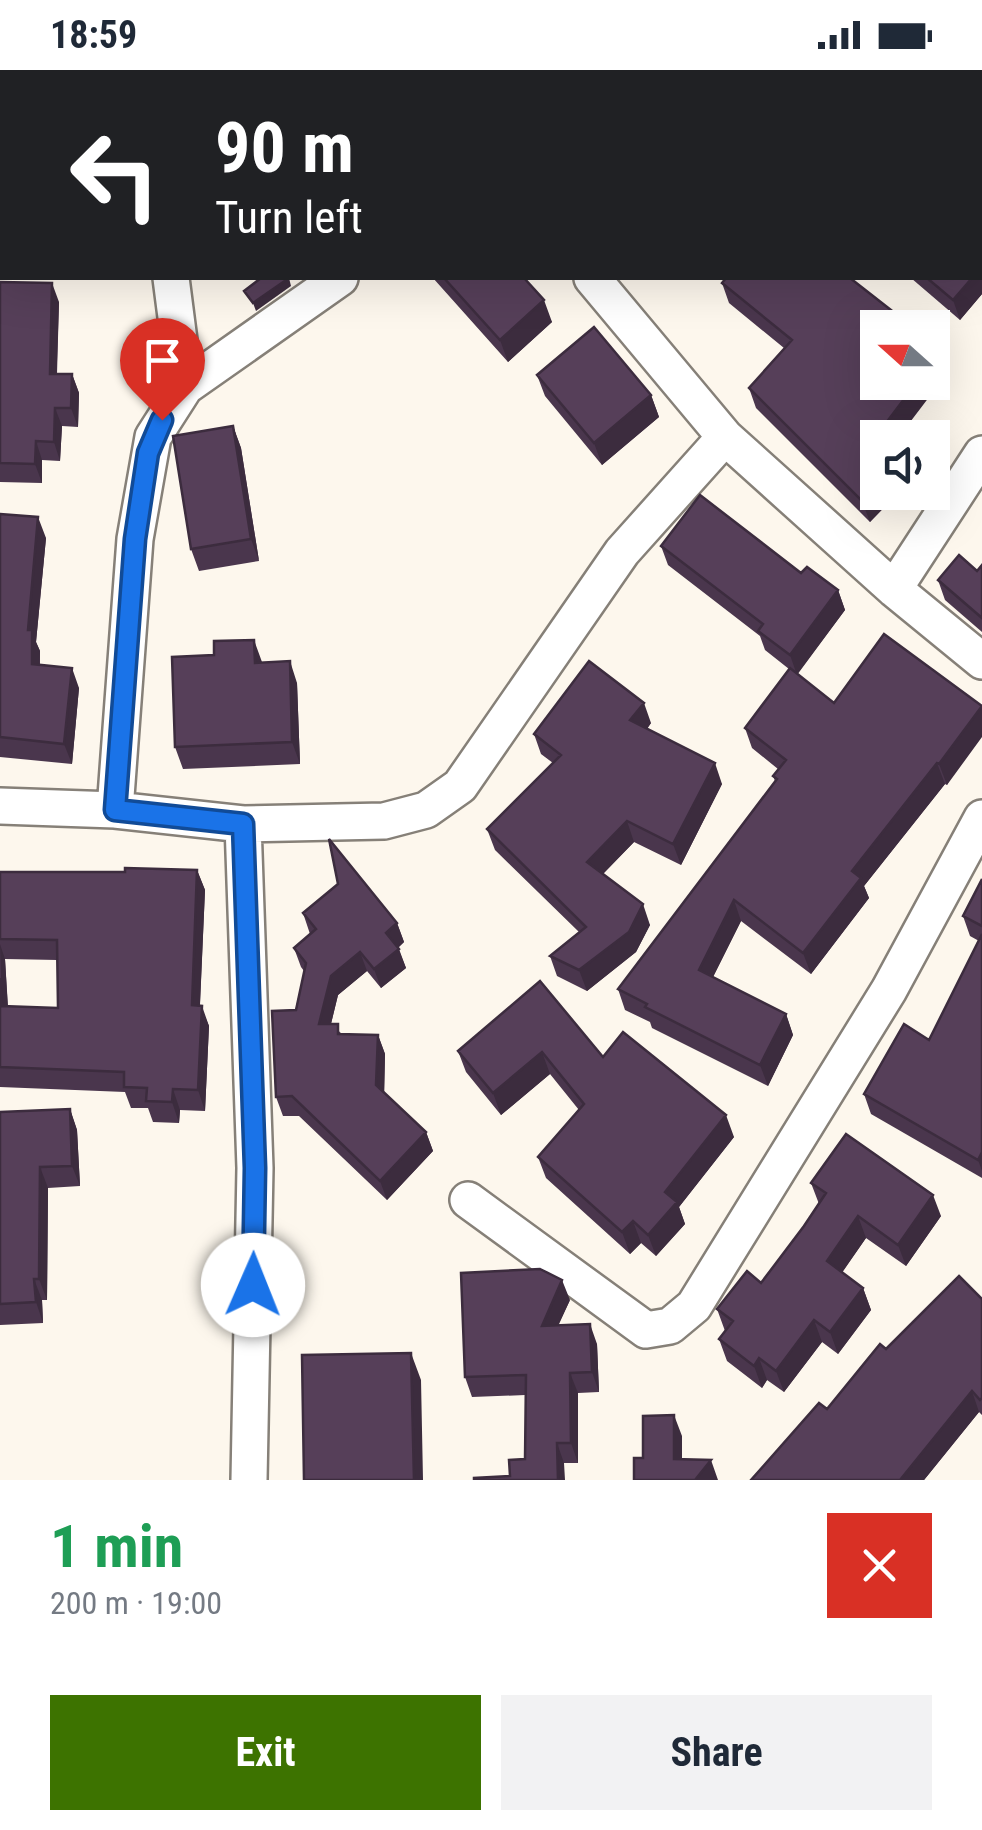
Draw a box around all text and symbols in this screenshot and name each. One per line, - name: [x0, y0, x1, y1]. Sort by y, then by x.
- text: 18:59: [50, 13, 137, 57]
- text: 90 m: [215, 107, 354, 189]
- icon: left: [50, 110, 180, 240]
- text: Turn left: [215, 191, 363, 244]
- north arrow: [860, 310, 950, 400]
- map controls: [860, 310, 950, 510]
- pin: [120, 318, 205, 421]
- icon: arrive: [135, 333, 190, 388]
- button: sound: [860, 420, 950, 510]
- position arrow: [201, 1233, 305, 1337]
- text: 1 min: [50, 1511, 183, 1582]
- button: close: [827, 1513, 932, 1618]
- text: 200 m · 19:00: [50, 1584, 222, 1622]
- button: Exit: [50, 1695, 481, 1810]
- button: Share: [501, 1695, 932, 1810]

